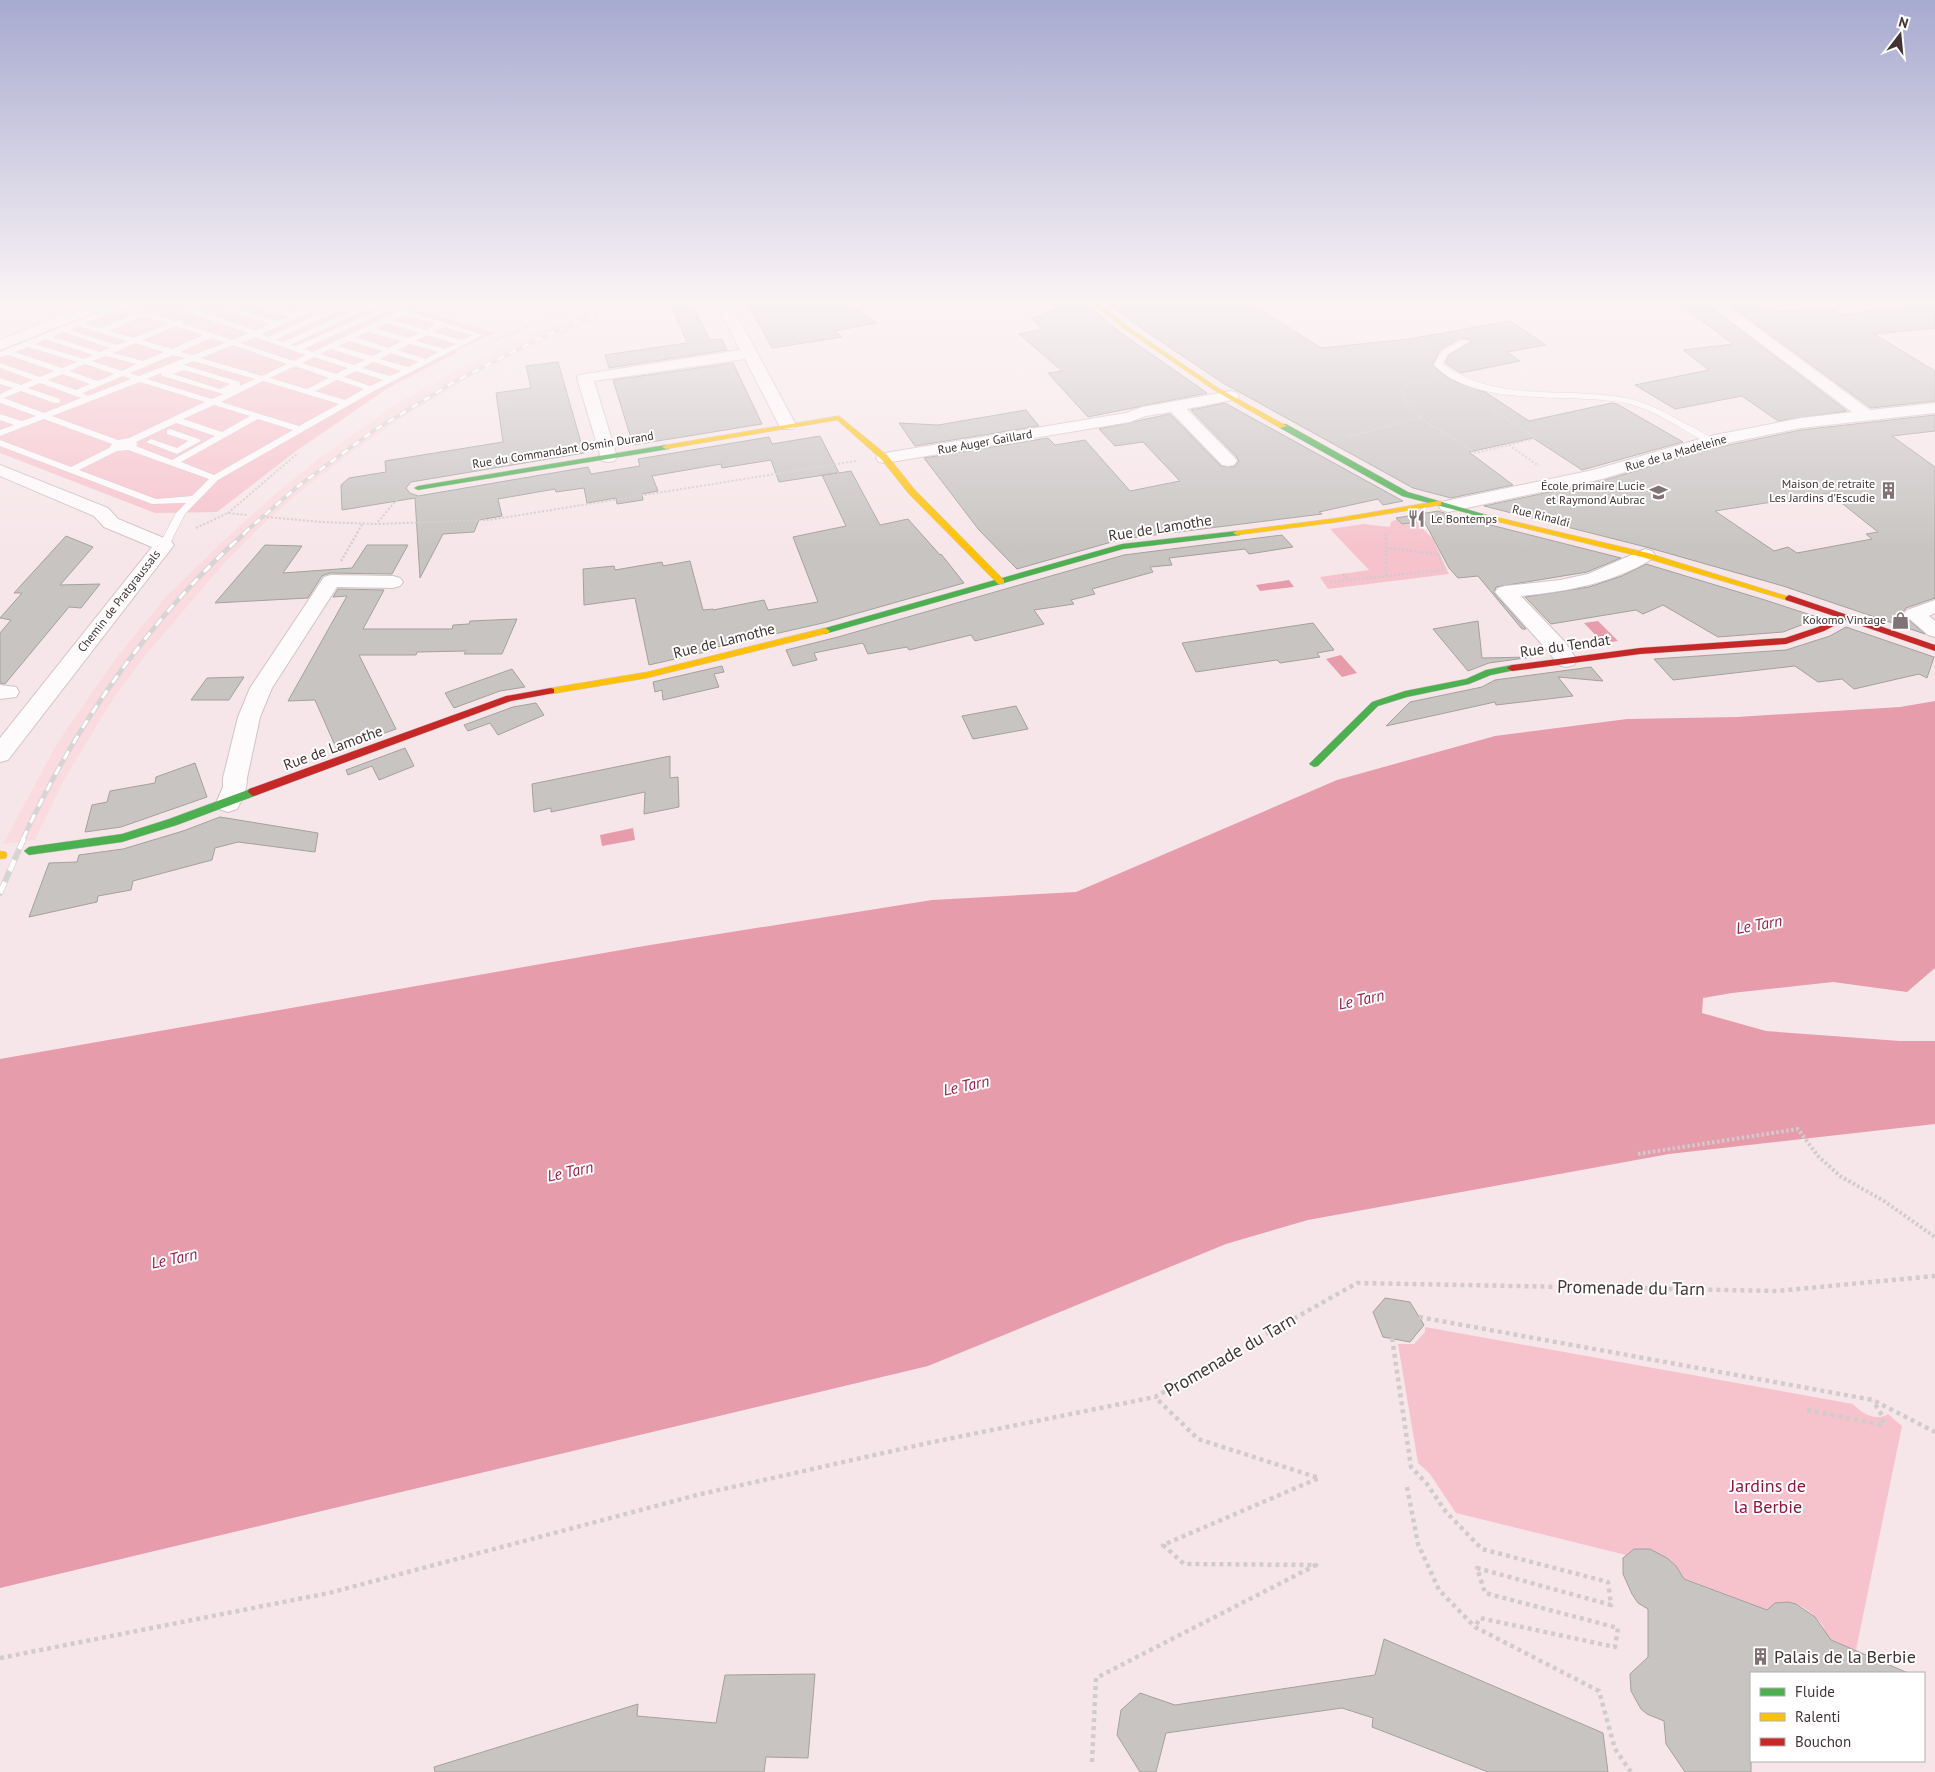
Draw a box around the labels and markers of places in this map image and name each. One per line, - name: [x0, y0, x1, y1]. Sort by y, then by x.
- place label: Maison de retraite Les Jardins d’Escudie: [1769, 476, 1875, 505]
- place label: École primaire Lucie et Raymond Aubrac: [1541, 478, 1646, 507]
- building icon: Maison de retraite Les Jardins d’Escudie: [1879, 481, 1899, 501]
- school or university icon: École primaire Lucie et Raymond Aubrac: [1649, 483, 1669, 503]
- restaurant icon: Le Bontemps: [1407, 509, 1427, 529]
- place label: Le Bontemps: [1431, 511, 1497, 526]
- shop icon: Kokomo Vintage: [1890, 610, 1910, 630]
- place label: Kokomo Vintage: [1803, 612, 1886, 627]
- place label: Palais de la Berbie: [1774, 1645, 1916, 1668]
- building icon: Palais de la Berbie: [1750, 1647, 1770, 1667]

